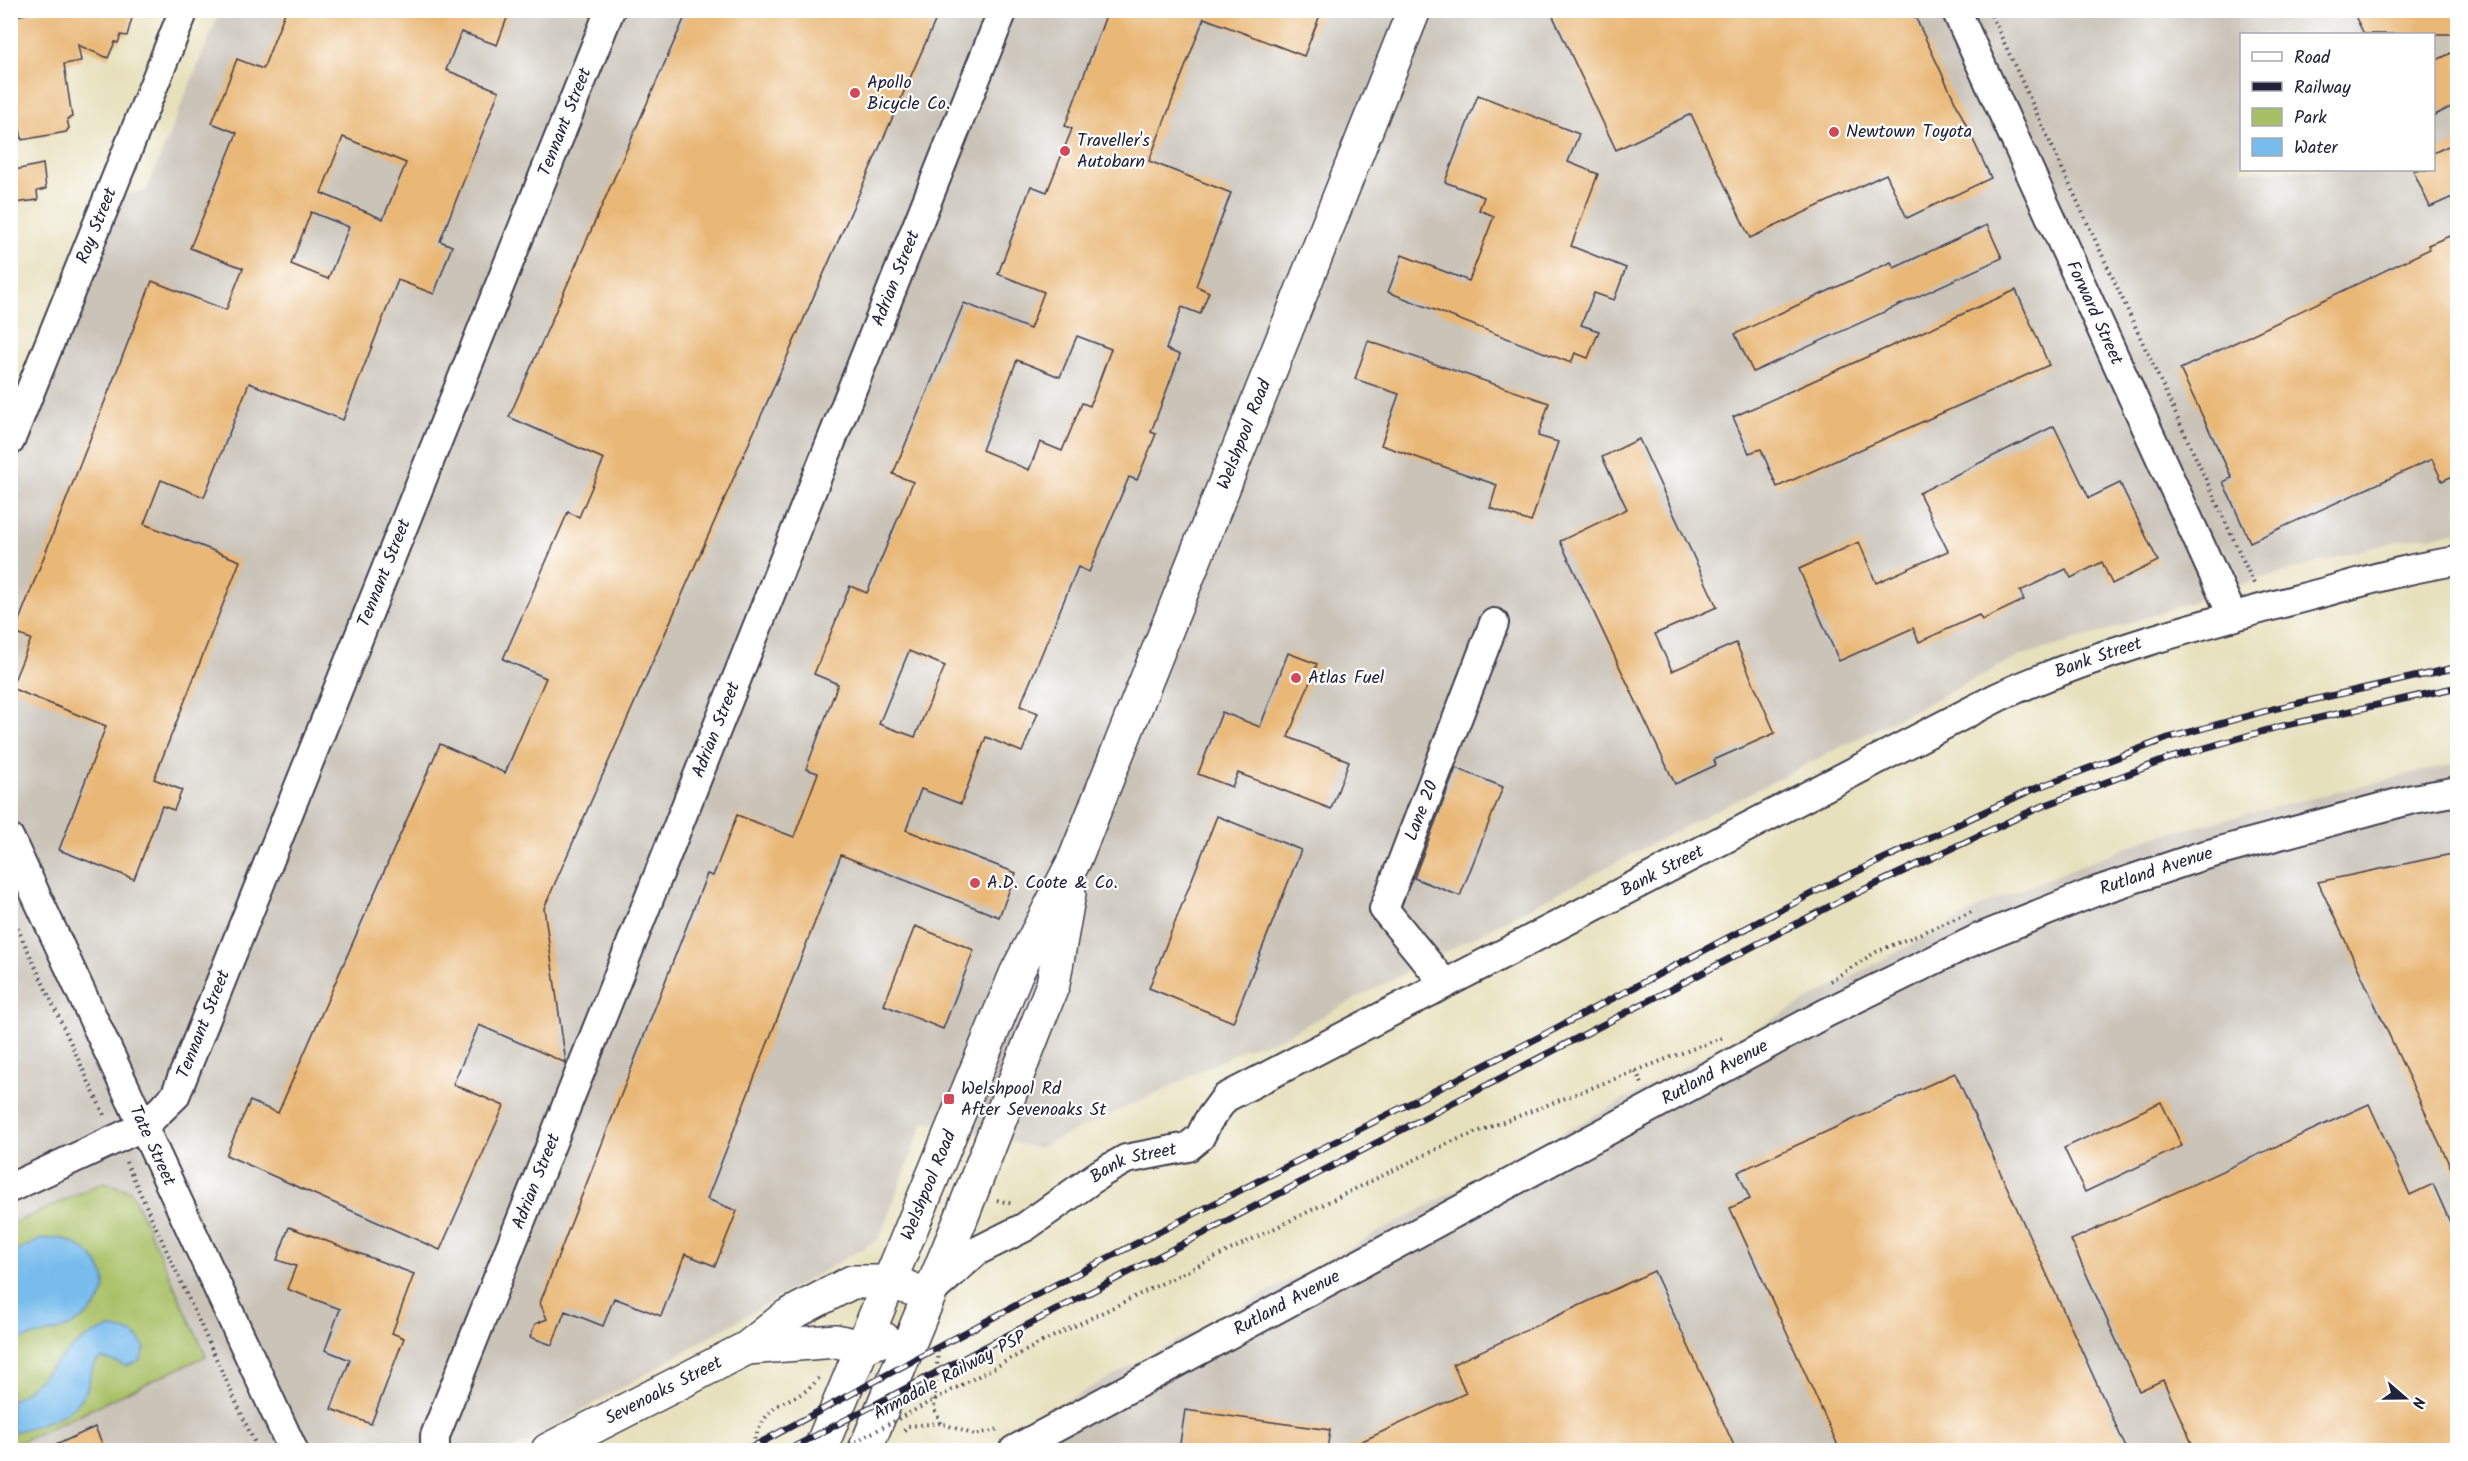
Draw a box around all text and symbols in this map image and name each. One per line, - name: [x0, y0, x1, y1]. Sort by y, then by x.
- legend: [2240, 33, 2435, 171]
- text: Road: [2294, 44, 2331, 73]
- street label: Tennant Street: [530, 62, 600, 181]
- place label: Apollo Bicycle Co.: [867, 69, 950, 119]
- text: Railway: [2294, 74, 2351, 103]
- marker: Apollo Bicycle Co.: [848, 86, 862, 100]
- text: Park: [2294, 104, 2327, 133]
- place label: Newtown Toyota: [1846, 118, 1972, 147]
- marker: Newtown Toyota: [1827, 125, 1841, 139]
- place label: Traveller's Autobarn: [1077, 127, 1150, 177]
- text: Water: [2294, 134, 2339, 163]
- marker: Traveller's Autobarn: [1058, 144, 1072, 158]
- street label: Roy Street: [68, 182, 126, 268]
- street label: Adrian Street: [864, 225, 929, 331]
- street label: Forward Street: [2058, 256, 2131, 371]
- street label: Welshpool Road: [1209, 374, 1280, 494]
- street label: Tennant Street: [350, 513, 420, 632]
- street label: Bank Street: [2050, 629, 2147, 686]
- place label: Atlas Fuel: [1308, 664, 1385, 693]
- marker: Atlas Fuel: [1289, 671, 1303, 685]
- street label: Adrian Street: [684, 677, 749, 782]
- street label: Lane 20: [1397, 776, 1447, 845]
- street label: Bank Street: [1615, 837, 1710, 905]
- street label: Rutland Avenue: [2096, 839, 2216, 904]
- place label: A.D. Coote & Co.: [987, 869, 1118, 898]
- marker: A.D. Coote & Co.: [968, 876, 982, 890]
- street label: Tennant Street: [169, 965, 239, 1083]
- street label: Rutland Avenue: [1656, 1032, 1774, 1113]
- place label: Welshpool Rd After Sevenoaks St: [961, 1075, 1107, 1125]
- marker: Welshpool Rd After Sevenoaks St: [942, 1092, 956, 1106]
- street label: Tate Street: [121, 1101, 184, 1192]
- street label: Welshpool Road: [893, 1125, 965, 1245]
- street label: Adrian Street: [504, 1128, 569, 1234]
- street label: Bank Street: [1084, 1135, 1180, 1191]
- street label: Rutland Avenue: [1228, 1262, 1346, 1344]
- street label: Armadale Railway PSP: [868, 1323, 1033, 1429]
- street label: Sevenoaks Street: [600, 1348, 728, 1433]
- north arrow: [2375, 1368, 2435, 1428]
- text: N: [2404, 1394, 2431, 1412]

